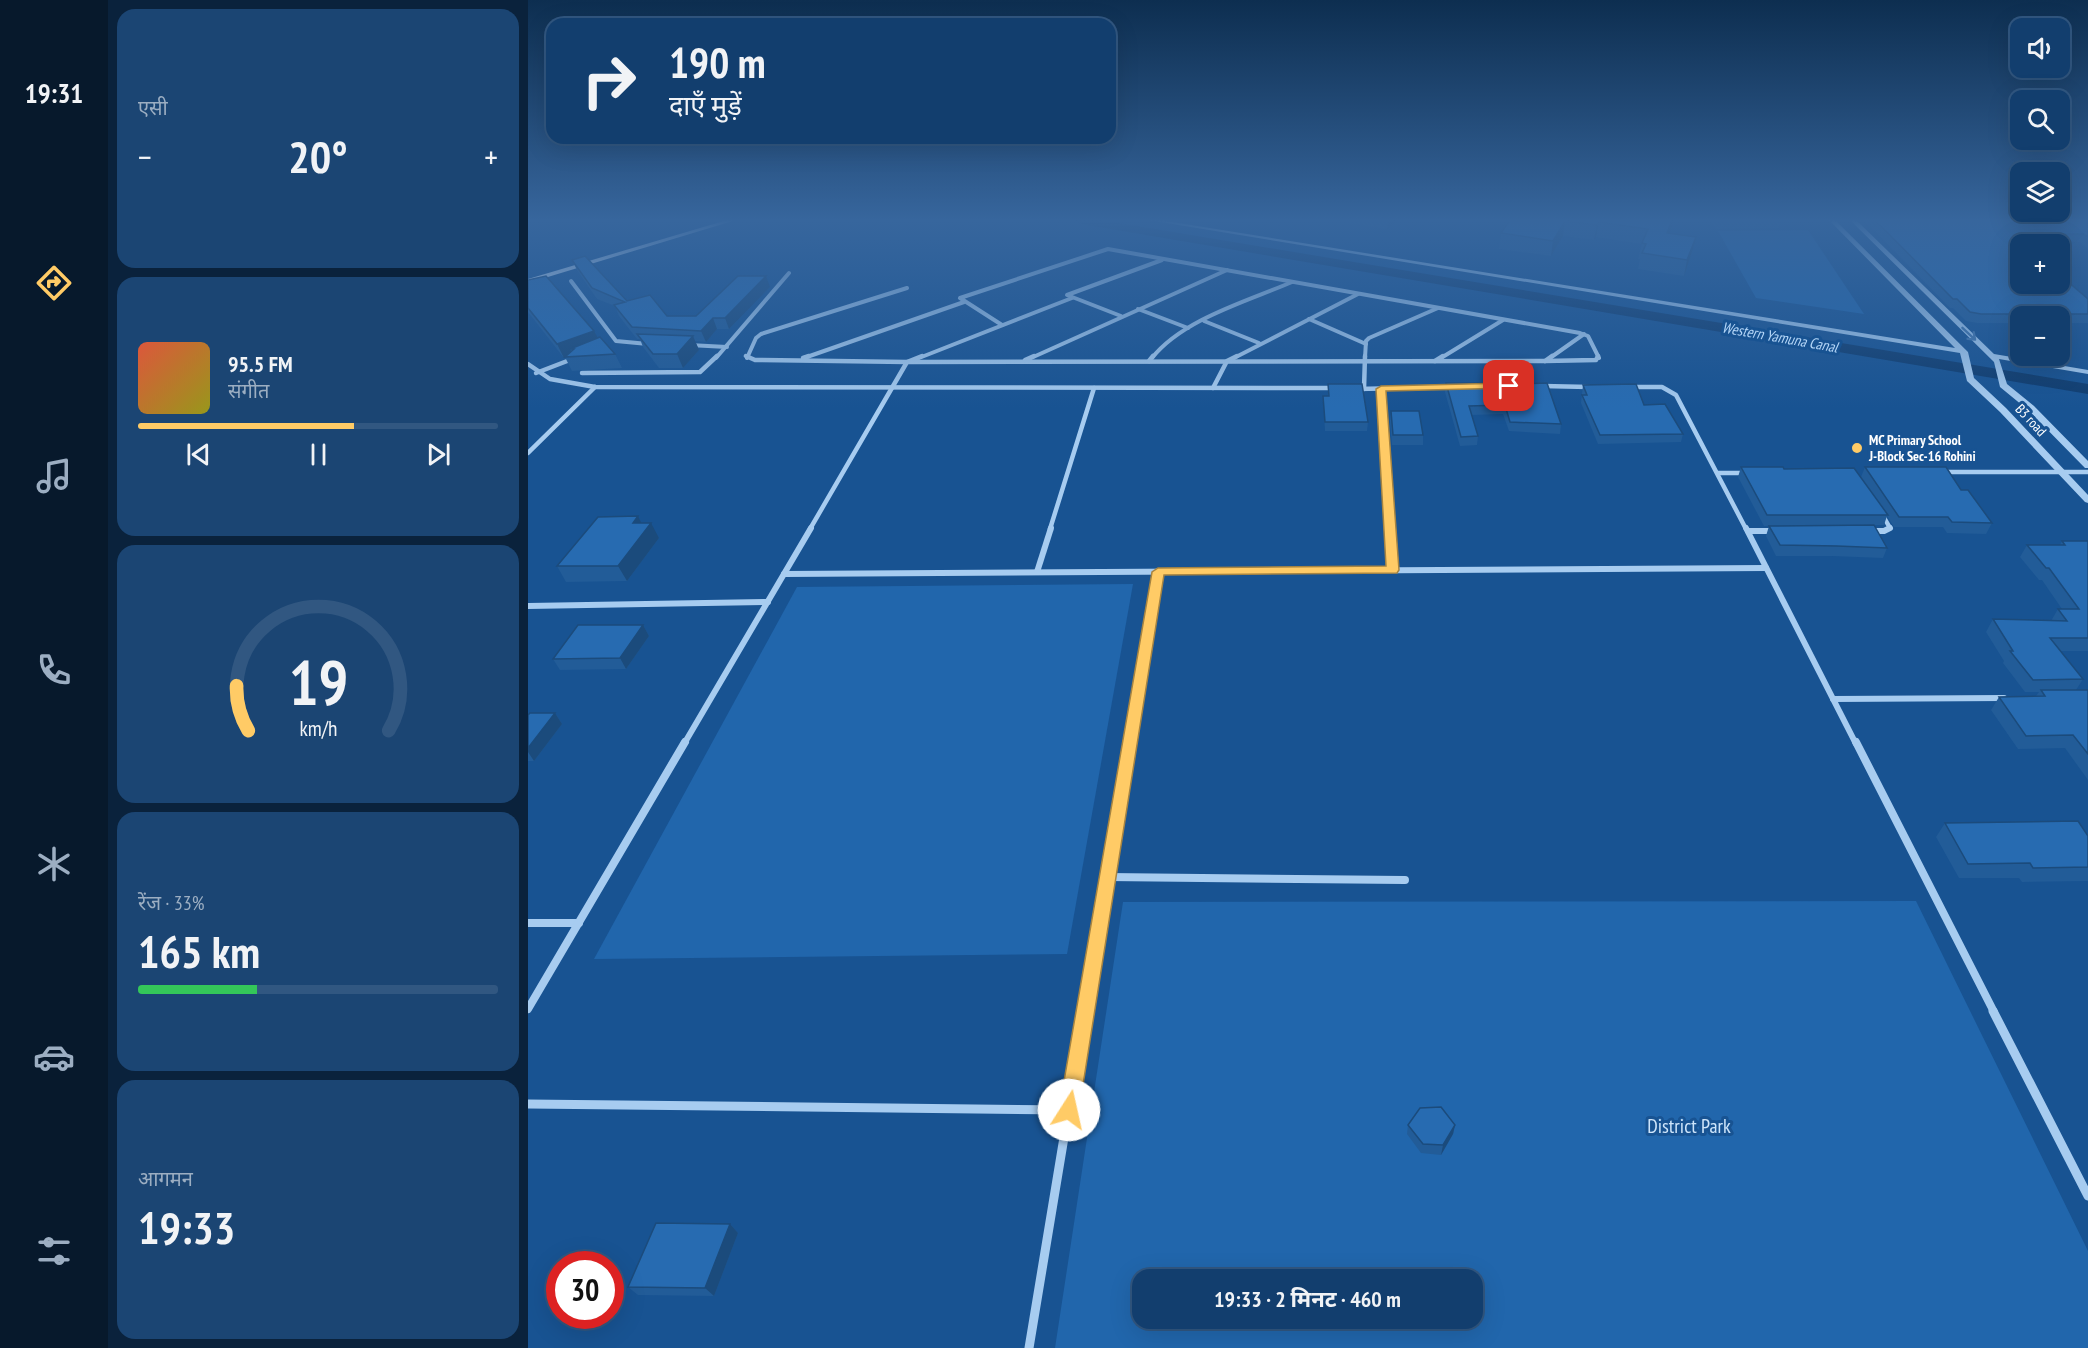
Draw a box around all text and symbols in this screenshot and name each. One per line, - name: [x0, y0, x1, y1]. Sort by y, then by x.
- map controls: [2010, 18, 2070, 366]
- button: sound: [2010, 18, 2070, 78]
- text: 190 m: [669, 35, 766, 90]
- icon: right: [570, 42, 648, 120]
- text: 19:31: [25, 76, 83, 110]
- text: दाएँ मुड़ें: [669, 88, 742, 122]
- button: search: [2010, 90, 2070, 150]
- text: एसी: [138, 95, 168, 121]
- text: 20°: [288, 127, 348, 185]
- text: −: [138, 135, 152, 178]
- text: +: [484, 135, 498, 178]
- button: layers: [2010, 162, 2070, 222]
- button: +: [2010, 234, 2070, 294]
- icon: directions: [33, 262, 75, 304]
- button: −: [2010, 306, 2070, 366]
- water label: Western Yamuna Canal: [1721, 317, 1841, 357]
- one-way arrow: [1962, 327, 1977, 342]
- text: 95.5 FM: [228, 350, 293, 378]
- pin: [1483, 360, 1534, 411]
- icon: arrive: [1492, 369, 1525, 402]
- text: संगीत: [228, 378, 269, 404]
- street label: B3 road: [2012, 400, 2050, 440]
- place label: MC Primary School J-Block Sec-16 Rohini: [1868, 431, 1976, 465]
- icon: previous: [182, 438, 215, 471]
- icon: pause: [302, 438, 335, 471]
- icon: next: [422, 438, 455, 471]
- marker: MC Primary School J-Block Sec-16 Rohini: [1850, 441, 1864, 455]
- icon: music: [33, 455, 75, 497]
- text: 19: [288, 641, 348, 722]
- icon: phone: [33, 649, 75, 691]
- text: km/h: [299, 714, 337, 742]
- icon: climate: [33, 843, 75, 885]
- text: रेंज · 33%: [138, 890, 205, 916]
- text: 165 km: [138, 922, 260, 980]
- icon: car: [33, 1036, 75, 1078]
- position arrow: [1037, 1078, 1101, 1142]
- park label: District Park: [1647, 1113, 1731, 1139]
- text: आगमन: [138, 1166, 193, 1192]
- text: 19:33: [138, 1198, 235, 1256]
- icon: filters: [33, 1230, 75, 1272]
- speed limit sign: 30: [546, 1251, 624, 1329]
- text: 19:33 · 2 मिनट · 460 m: [1214, 1285, 1401, 1313]

